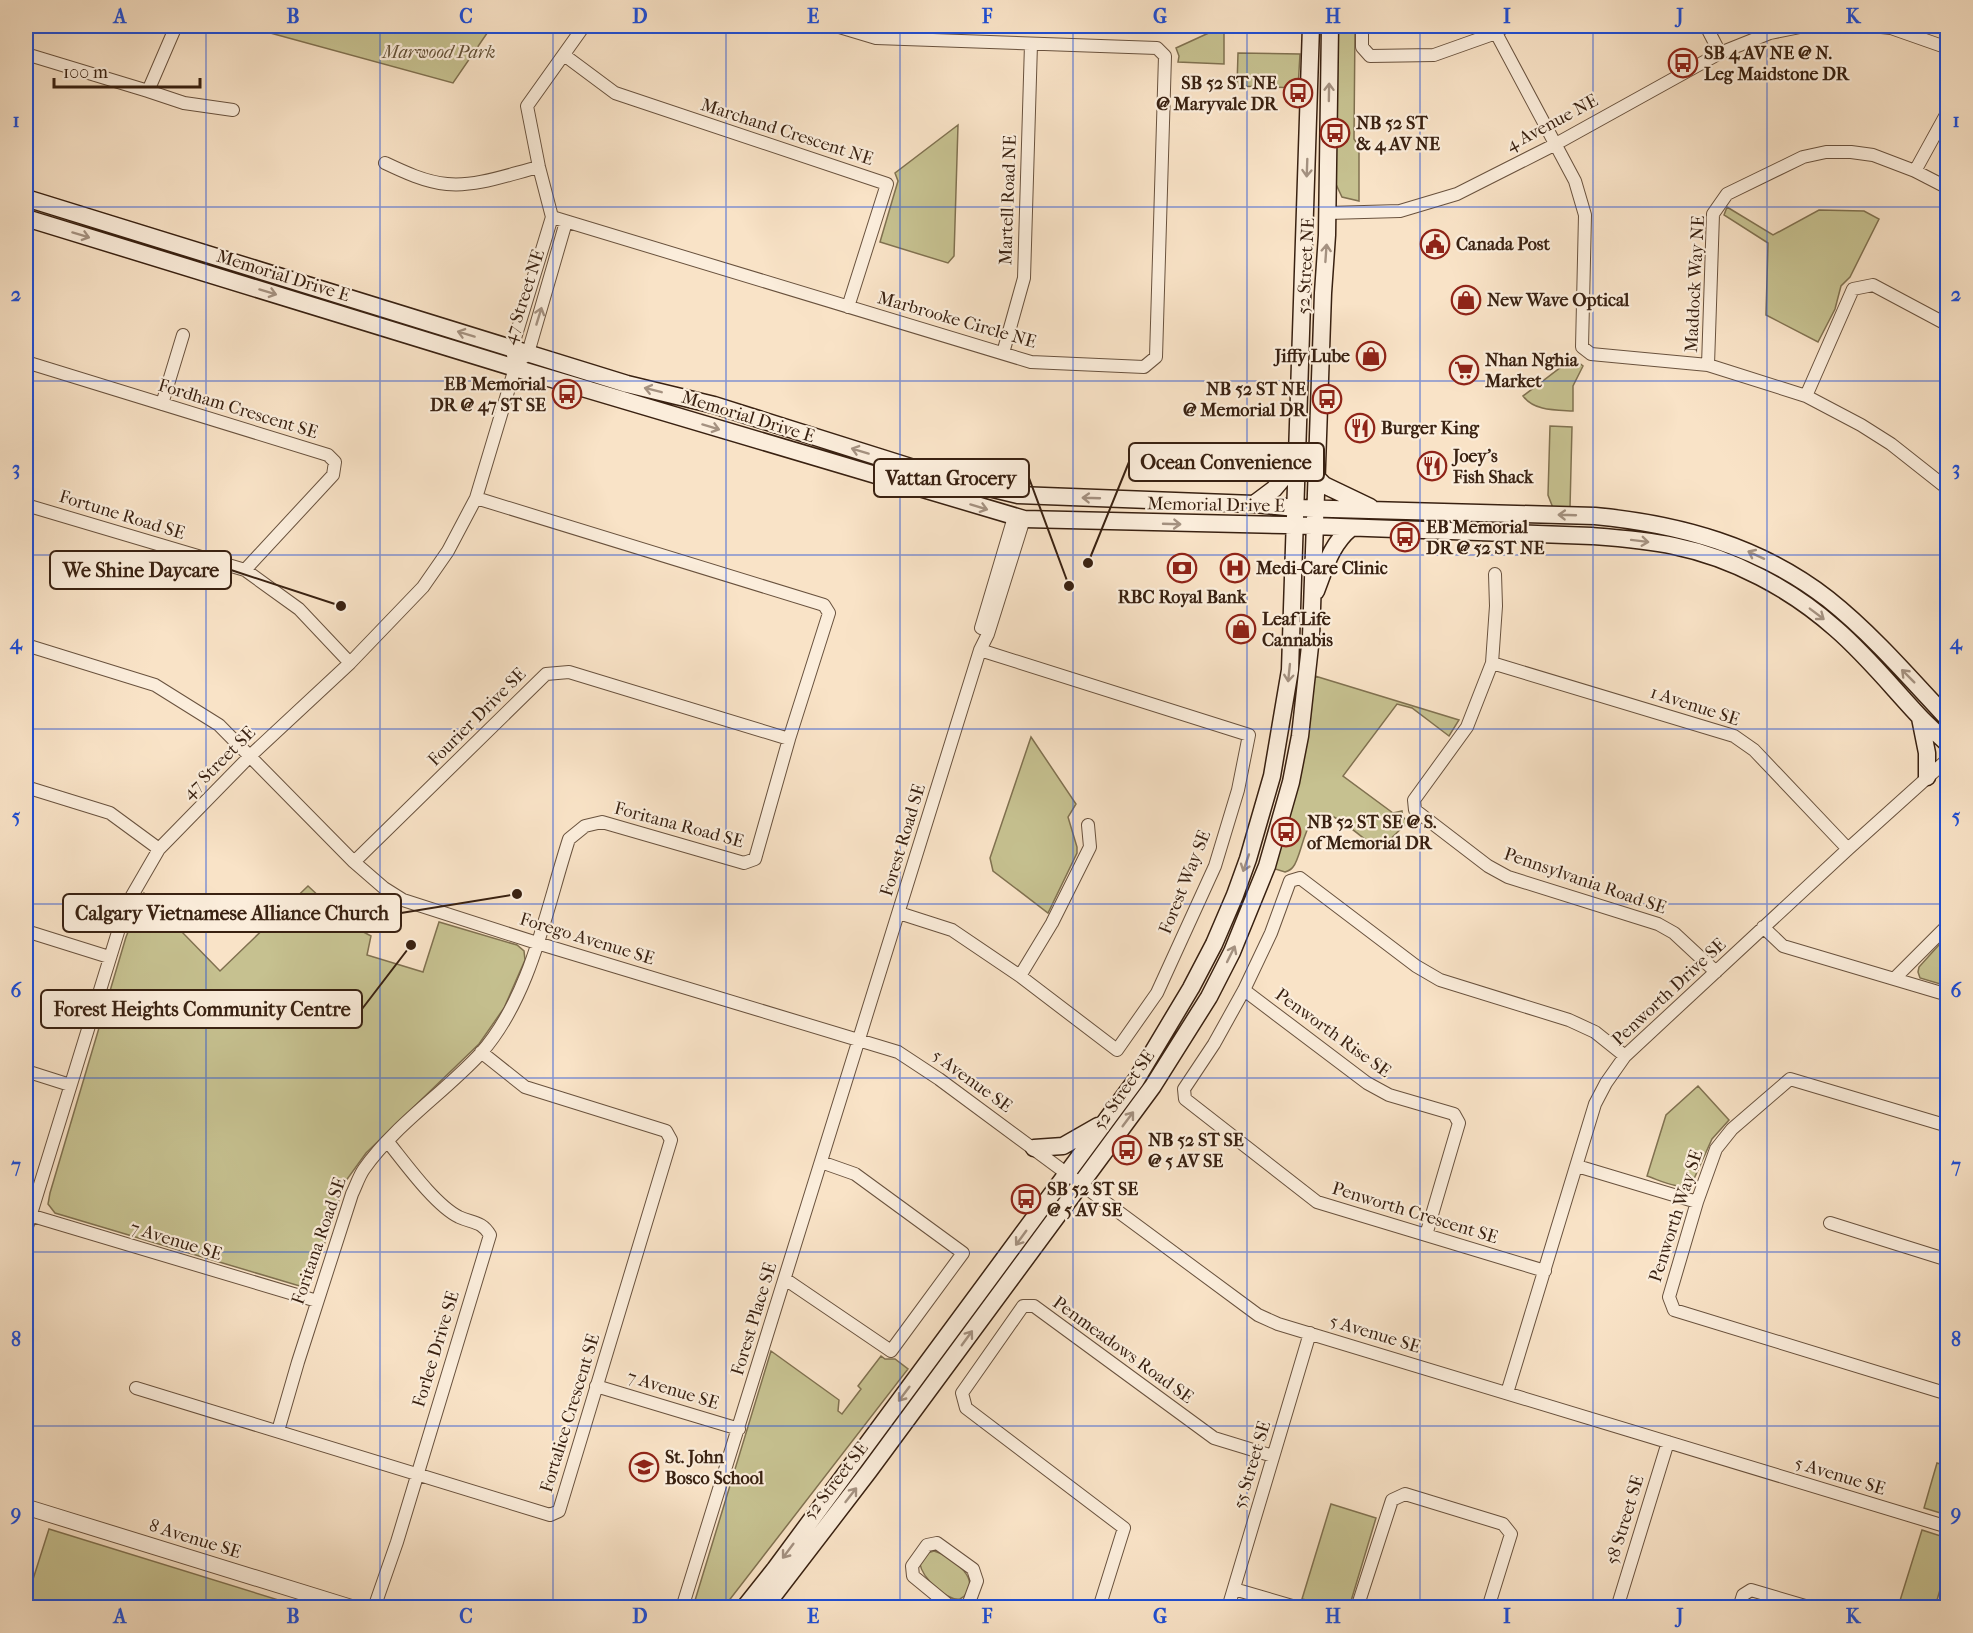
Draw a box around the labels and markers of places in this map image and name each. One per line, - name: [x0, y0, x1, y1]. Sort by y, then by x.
- place label: SB 4 AV NE @ N. Leg Maidstone DR: [1704, 43, 1850, 85]
- bus stop icon: SB 4 AV NE @ N. Leg Maidstone DR: [1667, 47, 1699, 79]
- place label: SB 52 ST NE @ Maryvale DR: [1156, 73, 1278, 115]
- bus stop icon: SB 52 ST NE @ Maryvale DR: [1282, 77, 1314, 109]
- place label: NB 52 ST & 4 AV NE: [1356, 113, 1440, 155]
- bus stop icon: NB 52 ST & 4 AV NE: [1319, 117, 1351, 149]
- public building icon: Canada Post: [1419, 228, 1451, 260]
- place label: Canada Post: [1456, 234, 1550, 255]
- shop icon: New Wave Optical: [1450, 284, 1482, 316]
- place label: New Wave Optical: [1487, 290, 1630, 311]
- shop icon: Jiffy Lube: [1355, 340, 1387, 372]
- place label: Jiffy Lube: [1273, 346, 1350, 367]
- place label: Nhan Nghia Market: [1484, 350, 1579, 392]
- supermarket icon: Nhan Nghia Market: [1448, 354, 1480, 386]
- place label: EB Memorial DR @ 47 ST SE: [430, 374, 547, 416]
- bus stop icon: EB Memorial DR @ 47 ST SE: [551, 378, 583, 410]
- place label: NB 52 ST NE @ Memorial DR: [1183, 379, 1307, 421]
- bus stop icon: NB 52 ST NE @ Memorial DR: [1311, 383, 1343, 415]
- restaurant icon: Burger King: [1344, 412, 1376, 444]
- place label: Burger King: [1381, 418, 1480, 439]
- callout: Ocean Convenience: [1129, 443, 1324, 481]
- place label: Joey's Fish Shack: [1451, 446, 1534, 488]
- restaurant icon: Joey's Fish Shack: [1416, 450, 1448, 482]
- callout: Vattan Grocery: [874, 459, 1029, 497]
- place label: EB Memorial DR @ 52 ST NE: [1426, 517, 1545, 559]
- bus stop icon: EB Memorial DR @ 52 ST NE: [1389, 521, 1421, 553]
- callout: We Shine Daycare: [50, 551, 231, 589]
- bank icon: RBC Royal Bank: [1166, 552, 1198, 584]
- hospital icon: Medi-Care Clinic: [1219, 552, 1251, 584]
- place label: Medi-Care Clinic: [1255, 558, 1388, 579]
- place label: RBC Royal Bank: [1118, 587, 1247, 608]
- place label: Leaf Life Cannabis: [1262, 609, 1333, 651]
- shop icon: Leaf Life Cannabis: [1225, 613, 1257, 645]
- place label: NB 52 ST SE @ S. of Memorial DR: [1307, 812, 1437, 854]
- bus stop icon: NB 52 ST SE @ S. of Memorial DR: [1270, 816, 1302, 848]
- callout: Calgary Vietnamese Alliance Church: [63, 894, 401, 932]
- callout: Forest Heights Community Centre: [41, 990, 362, 1028]
- place label: NB 52 ST SE @ 5 AV SE: [1148, 1130, 1244, 1172]
- bus stop icon: NB 52 ST SE @ 5 AV SE: [1111, 1134, 1143, 1166]
- place label: SB 52 ST SE @ 5 AV SE: [1047, 1179, 1138, 1221]
- bus stop icon: SB 52 ST SE @ 5 AV SE: [1010, 1183, 1042, 1215]
- place label: St. John Bosco School: [665, 1447, 765, 1489]
- school or university icon: St. John Bosco School: [628, 1451, 660, 1483]

